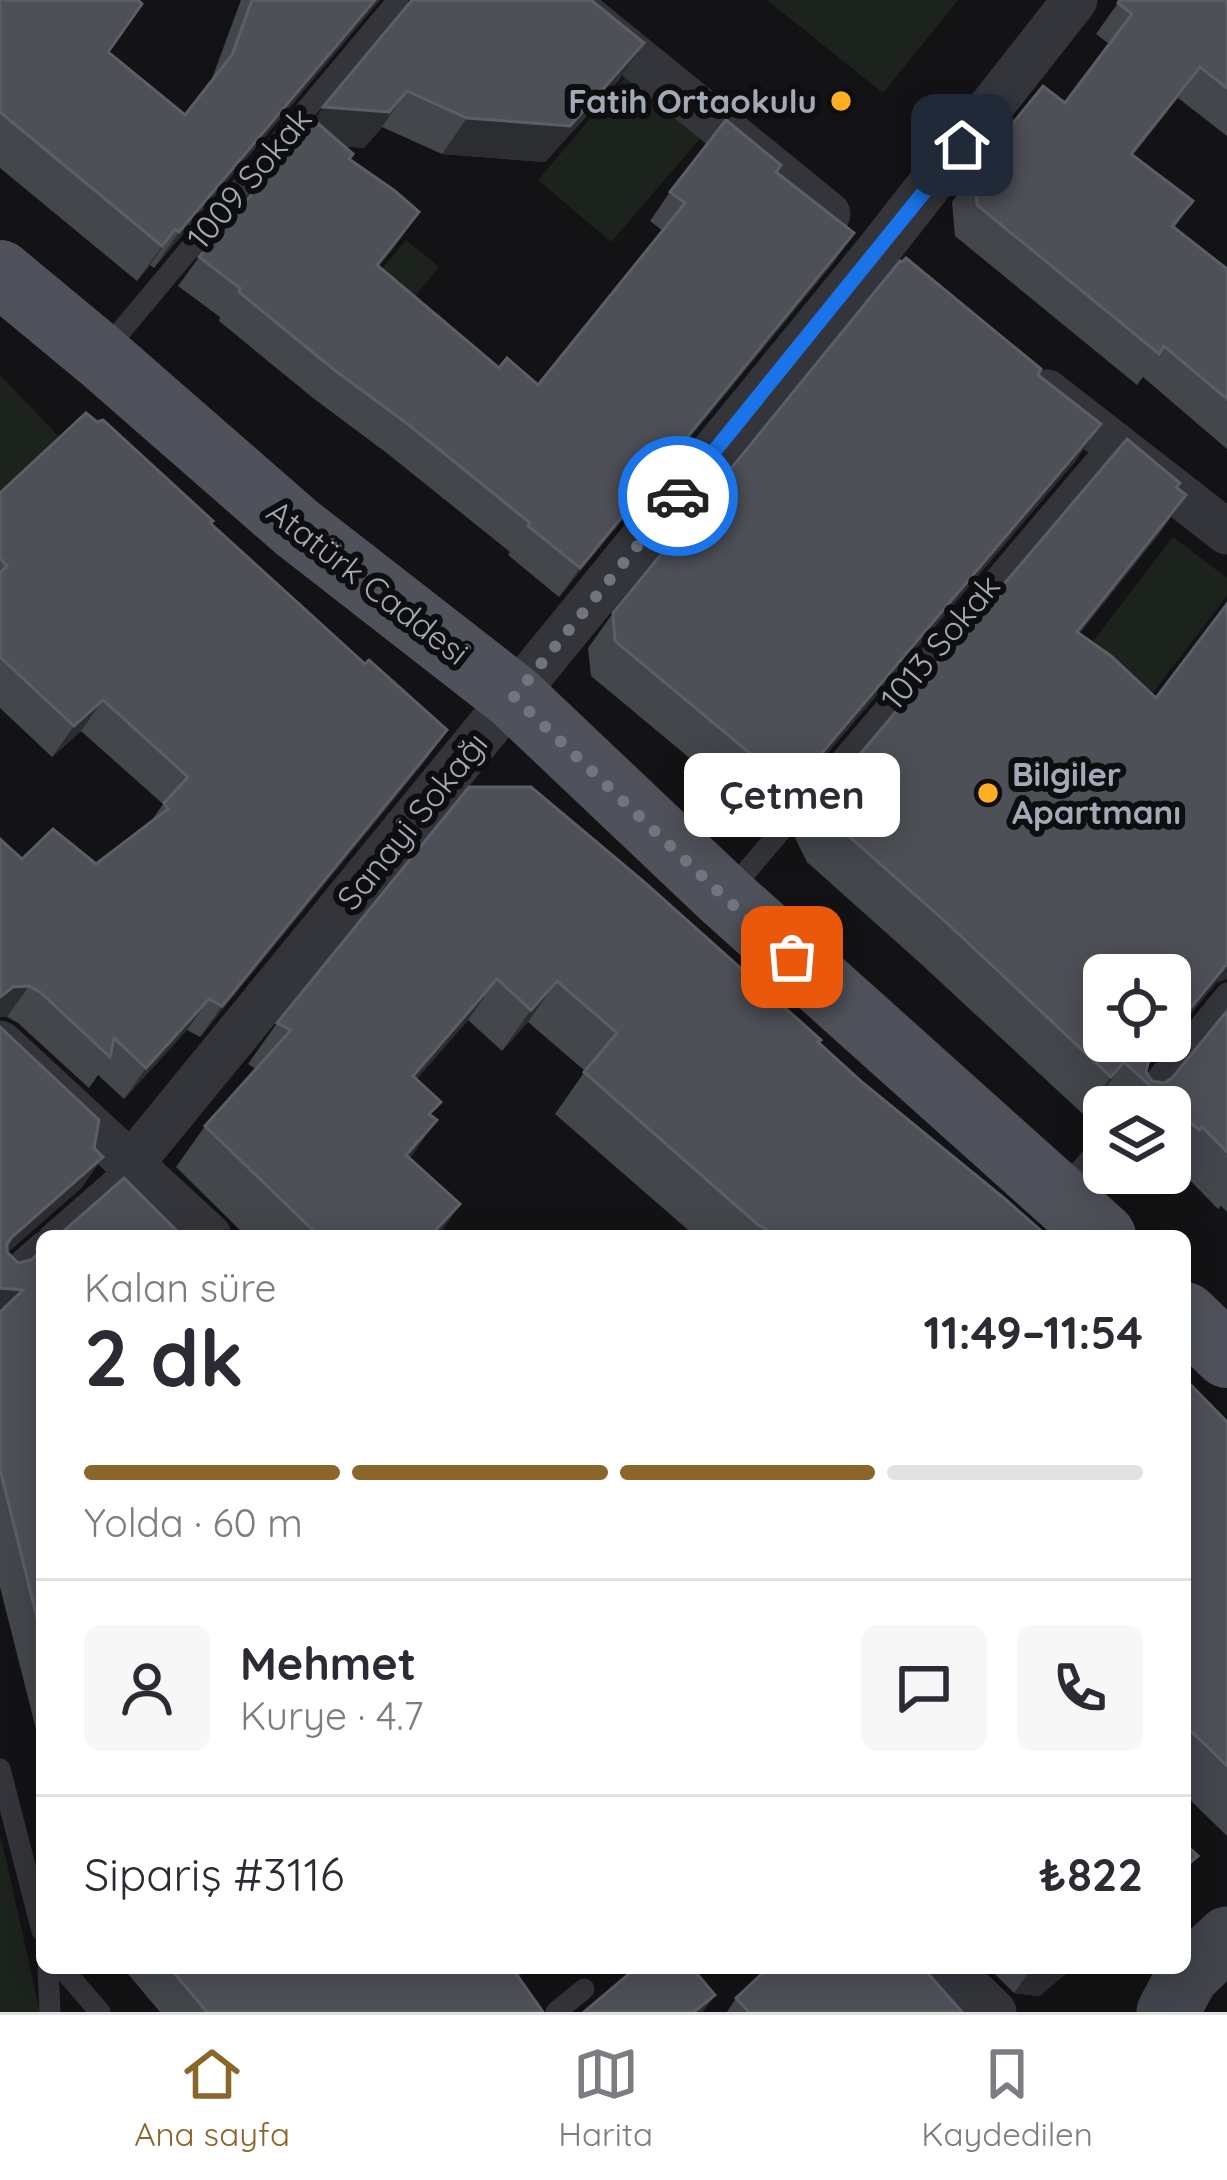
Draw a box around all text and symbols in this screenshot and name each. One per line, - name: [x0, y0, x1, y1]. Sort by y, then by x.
- place label: Fatih Ortaokulu: [568, 80, 817, 121]
- marker: Fatih Ortaokulu: [828, 88, 854, 114]
- pin: [911, 94, 1013, 196]
- street label: 1009 Sokak: [177, 98, 320, 257]
- icon: home: [929, 112, 995, 178]
- courier: [618, 436, 738, 556]
- icon: car: [645, 463, 711, 529]
- street label: Atatürk Caddesi: [259, 490, 477, 673]
- street label: 1013 Sokak: [871, 566, 1008, 718]
- street label: Sanayi Sokağı: [328, 724, 496, 918]
- callout: Çetmen: [684, 753, 900, 837]
- place label: Bilgiler Apartmanı: [1012, 753, 1181, 832]
- text: Çetmen: [719, 770, 865, 819]
- marker: Bilgiler Apartmanı: [975, 780, 1001, 806]
- pin: [741, 906, 843, 1008]
- icon: bag: [759, 924, 825, 990]
- map controls: [1083, 954, 1191, 1194]
- button: locate: [1083, 954, 1191, 1062]
- button: layers: [1083, 1086, 1191, 1194]
- text: Kalan süre: [84, 1263, 276, 1312]
- text: 11:49–11:54: [923, 1304, 1143, 1360]
- text: 2 dk: [84, 1308, 244, 1406]
- text: Yolda · 60 m: [84, 1498, 303, 1547]
- button: person: [84, 1625, 210, 1751]
- button: chat: [861, 1625, 987, 1751]
- button: phone: [1017, 1625, 1143, 1751]
- text: Mehmet: [240, 1635, 416, 1691]
- text: Kurye · 4.7: [240, 1691, 424, 1740]
- text: Sipariş #3116: [84, 1846, 344, 1902]
- text: ₺822: [1039, 1846, 1143, 1902]
- tab: Ana sayfa: [134, 2041, 290, 2154]
- tab: Harita: [558, 2041, 653, 2154]
- tab: Kaydedilen: [921, 2041, 1093, 2154]

